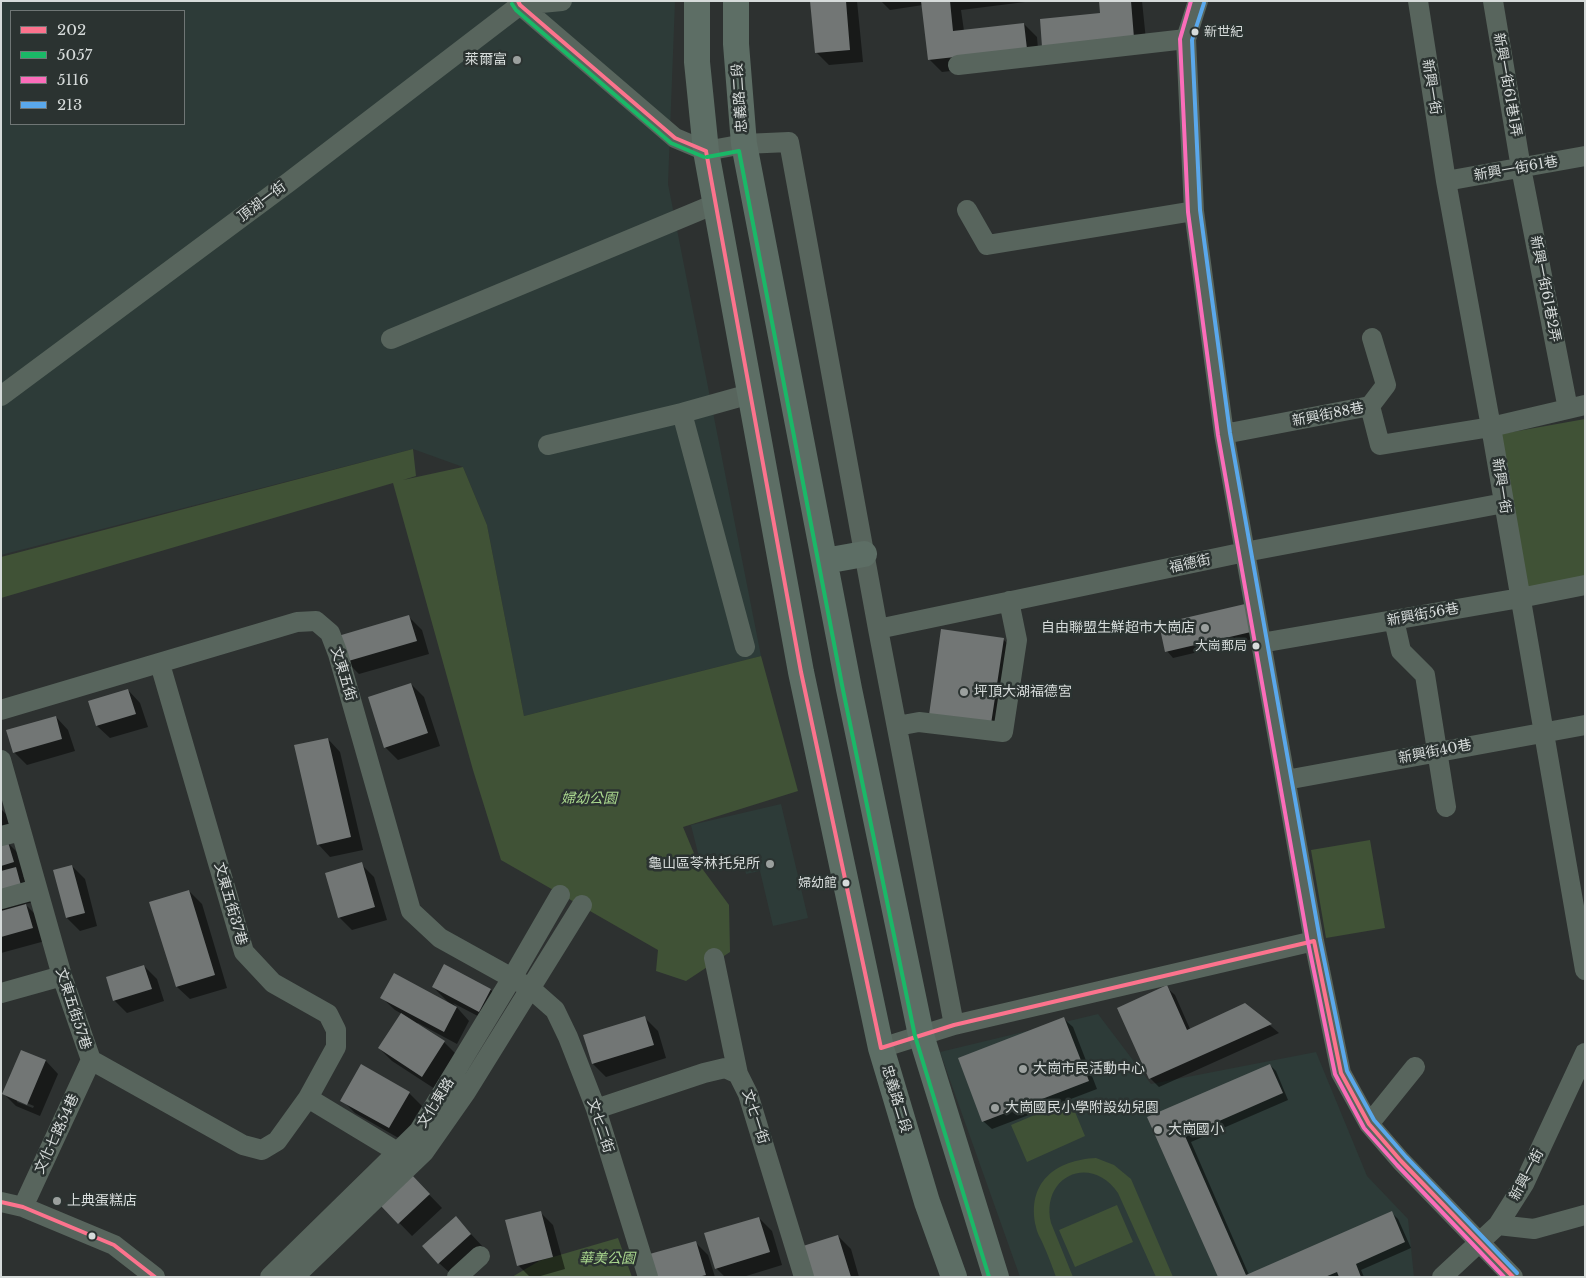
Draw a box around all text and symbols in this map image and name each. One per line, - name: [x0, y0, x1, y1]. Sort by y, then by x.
- legend: [10, 10, 185, 125]
- text: 202: [57, 20, 86, 39]
- place label: 新世紀: [1204, 24, 1243, 40]
- marker: 新世紀: [1190, 27, 1200, 37]
- street label: 新興一街61巷1弄: [1490, 32, 1524, 138]
- text: 5057: [57, 45, 92, 64]
- place label: 萊爾富: [465, 52, 507, 68]
- marker: 萊爾富: [511, 54, 523, 66]
- street label: 新興一街: [1418, 58, 1444, 116]
- street label: 忠義路二段: [729, 62, 751, 134]
- text: 5116: [57, 70, 89, 89]
- text: 213: [57, 95, 82, 114]
- street label: 新興一街61巷: [1473, 153, 1559, 185]
- street label: 頂湖一街: [235, 178, 289, 226]
- street label: 新興一街61巷2弄: [1526, 234, 1564, 344]
- street label: 新興街88巷: [1291, 400, 1365, 430]
- street label: 新興一街: [1488, 457, 1514, 515]
- street label: 福德街: [1168, 551, 1212, 577]
- street label: 新興街56巷: [1386, 600, 1460, 630]
- place label: 自由聯盟生鮮超市大崗店: [1041, 620, 1195, 636]
- marker: 自由聯盟生鮮超市大崗店: [1199, 622, 1211, 634]
- place label: 大崗郵局: [1195, 638, 1247, 654]
- marker: 大崗郵局: [1251, 641, 1261, 651]
- street label: 文東五街: [327, 645, 359, 703]
- place label: 坪頂大湖福德宮: [974, 684, 1072, 700]
- marker: 坪頂大湖福德宮: [958, 686, 970, 698]
- street label: 新興街40巷: [1397, 737, 1473, 767]
- park label: 婦幼公園: [561, 791, 617, 807]
- place label: 龜山區苓林托兒所: [648, 856, 760, 872]
- marker: 龜山區苓林托兒所: [764, 858, 776, 870]
- street label: 文東五街37巷: [210, 861, 250, 947]
- place label: 婦幼館: [798, 875, 837, 891]
- marker: 婦幼館: [841, 878, 851, 888]
- street label: 文東五街57巷: [52, 966, 94, 1052]
- place label: 大崗市民活動中心: [1033, 1061, 1145, 1077]
- street label: 忠義路二段: [878, 1063, 914, 1135]
- marker: 大崗市民活動中心: [1017, 1063, 1029, 1075]
- street label: 文化東路: [414, 1075, 458, 1131]
- street label: 文七一街: [738, 1088, 772, 1146]
- street label: 文化七路54巷: [31, 1091, 83, 1177]
- street label: 文七二街: [583, 1097, 617, 1155]
- place label: 大崗國民小學附設幼兒園: [1005, 1100, 1159, 1116]
- marker: 大崗國民小學附設幼兒園: [989, 1102, 1001, 1114]
- place label: 大崗國小: [1168, 1122, 1224, 1138]
- marker: 大崗國小: [1152, 1124, 1164, 1136]
- street label: 新興一街: [1506, 1146, 1548, 1204]
- place label: 上典蛋糕店: [67, 1193, 137, 1209]
- marker: 上典蛋糕店: [51, 1195, 63, 1207]
- unlabelled marker: [87, 1231, 97, 1241]
- park label: 華美公園: [579, 1251, 635, 1267]

